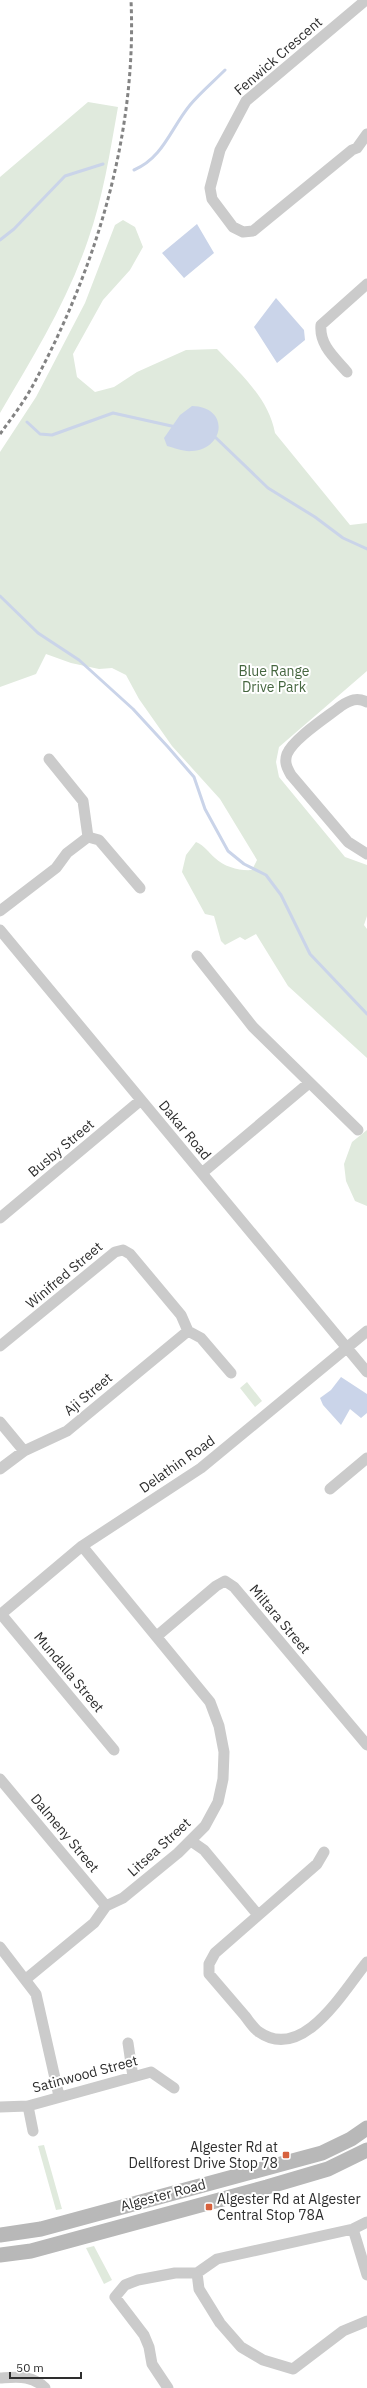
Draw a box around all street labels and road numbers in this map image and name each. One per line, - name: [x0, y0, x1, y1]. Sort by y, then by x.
- street label: Fenwick Crescent: [230, 13, 326, 99]
- street label: Dakar Road: [155, 1097, 215, 1163]
- street label: Busby Street: [24, 1115, 98, 1181]
- street label: Winifred Street: [22, 1238, 106, 1312]
- street label: Aji Street: [60, 1369, 116, 1419]
- street label: Delathin Road: [136, 1431, 218, 1497]
- street label: Miltara Street: [246, 1581, 314, 1658]
- street label: Mundalla Street: [30, 1628, 108, 1716]
- street label: Dalmeny Street: [27, 1790, 103, 1876]
- street label: Litsea Street: [124, 1814, 194, 1880]
- street label: Satinwood Street: [30, 2051, 140, 2097]
- street label: Algester Road: [118, 2175, 208, 2215]

